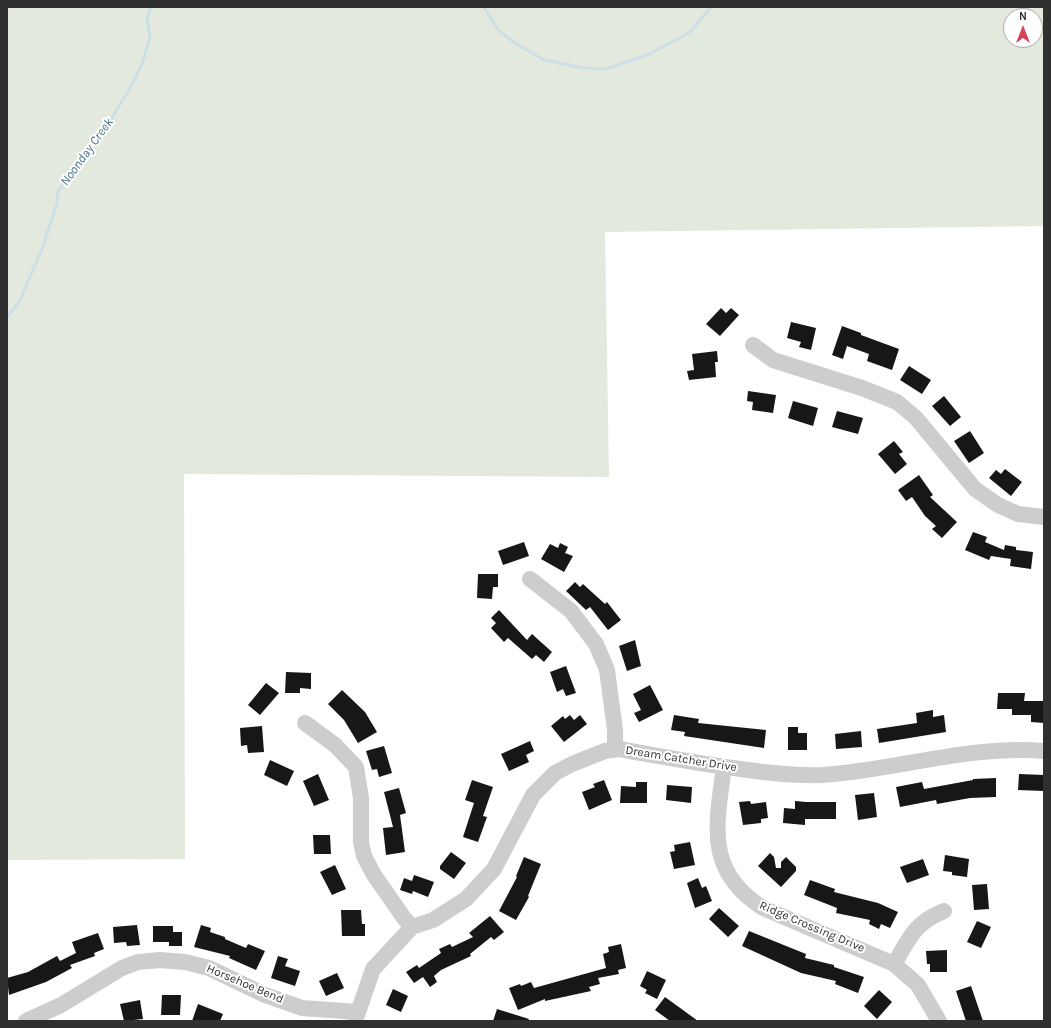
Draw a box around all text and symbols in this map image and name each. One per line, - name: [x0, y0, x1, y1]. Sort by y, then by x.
- north arrow: [1003, 8, 1043, 48]
- text: N: [1019, 10, 1027, 23]
- water label: Noonday Creek: [57, 115, 117, 189]
- street label: Dream Catcher Drive: [624, 743, 738, 775]
- street label: Ridge Crossing Drive: [757, 898, 867, 956]
- street label: Horsehoe Bend: [204, 961, 286, 1007]

